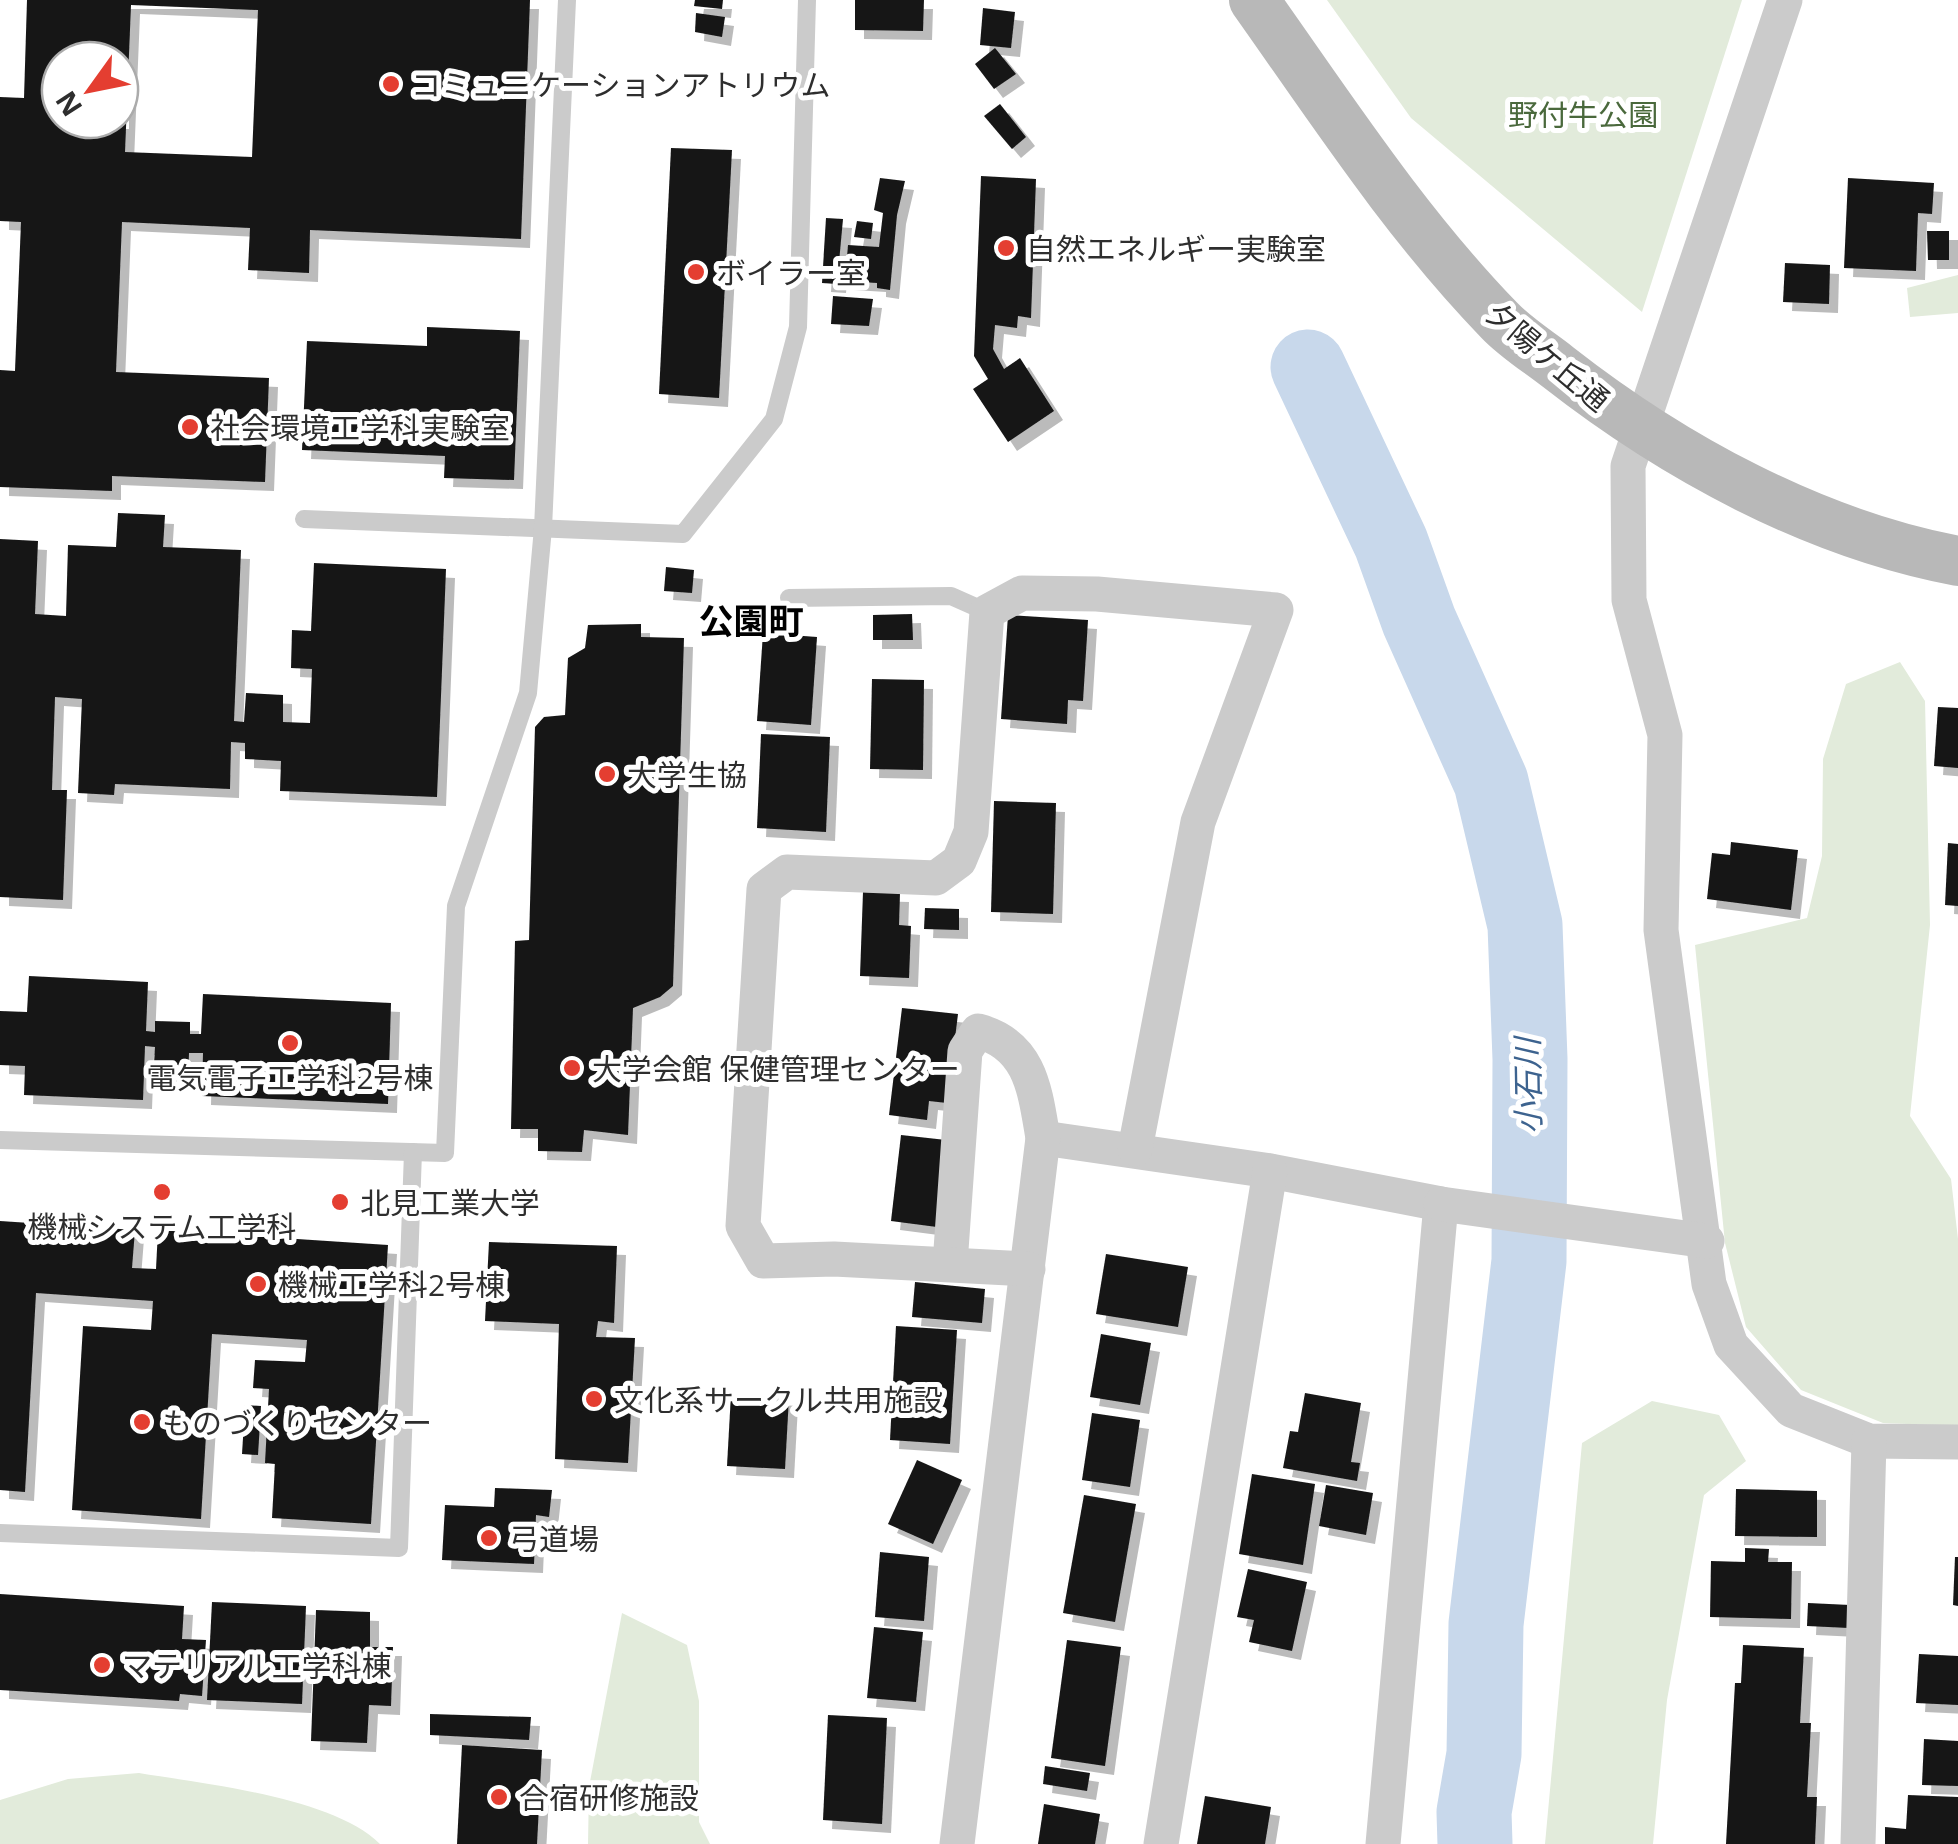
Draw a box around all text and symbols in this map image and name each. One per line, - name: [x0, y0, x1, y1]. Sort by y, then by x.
- north arrow: [40, 40, 140, 140]
- place label: コミュニケーションアトリウム: [411, 64, 830, 105]
- marker: コミュニケーションアトリウム: [380, 73, 402, 95]
- text: N: [46, 84, 90, 124]
- park label: 野付牛公園: [1508, 94, 1658, 135]
- place label: 自然エネルギー実験室: [1026, 228, 1326, 269]
- marker: 自然エネルギー実験室: [995, 237, 1017, 259]
- place label: ボイラー室: [716, 252, 866, 293]
- marker: ボイラー室: [685, 261, 707, 283]
- street label: 夕陽ケ丘通: [1477, 292, 1619, 420]
- place label: 社会環境工学科実験室: [210, 407, 510, 448]
- marker: 社会環境工学科実験室: [179, 416, 201, 438]
- district label: 公園町: [698, 597, 804, 644]
- place label: 大学生協: [627, 754, 747, 795]
- marker: 大学生協: [596, 763, 618, 785]
- marker: 電気電子工学科2号棟: [279, 1032, 301, 1054]
- water label: 小石川: [1505, 1035, 1549, 1134]
- place label: 大学会館 保健管理センター: [592, 1048, 960, 1089]
- place label: 電気電子工学科2号棟: [146, 1057, 434, 1098]
- marker: 大学会館 保健管理センター: [561, 1057, 583, 1079]
- marker: 機械システム工学科: [151, 1181, 173, 1203]
- place label: 北見工業大学: [360, 1182, 540, 1223]
- marker: 北見工業大学: [329, 1191, 351, 1213]
- place label: 機械システム工学科: [27, 1206, 297, 1247]
- place label: 機械工学科2号棟: [278, 1264, 505, 1305]
- marker: 機械工学科2号棟: [247, 1273, 269, 1295]
- place label: 文化系サークル共用施設: [614, 1379, 943, 1420]
- marker: 文化系サークル共用施設: [583, 1388, 605, 1410]
- place label: ものづくりセンター: [162, 1402, 432, 1443]
- marker: ものづくりセンター: [131, 1411, 153, 1433]
- place label: 弓道場: [509, 1518, 599, 1559]
- marker: 弓道場: [478, 1527, 500, 1549]
- place label: マテリアル工学科棟: [122, 1645, 392, 1686]
- marker: マテリアル工学科棟: [91, 1654, 113, 1676]
- place label: 合宿研修施設: [519, 1777, 699, 1818]
- marker: 合宿研修施設: [488, 1786, 510, 1808]

